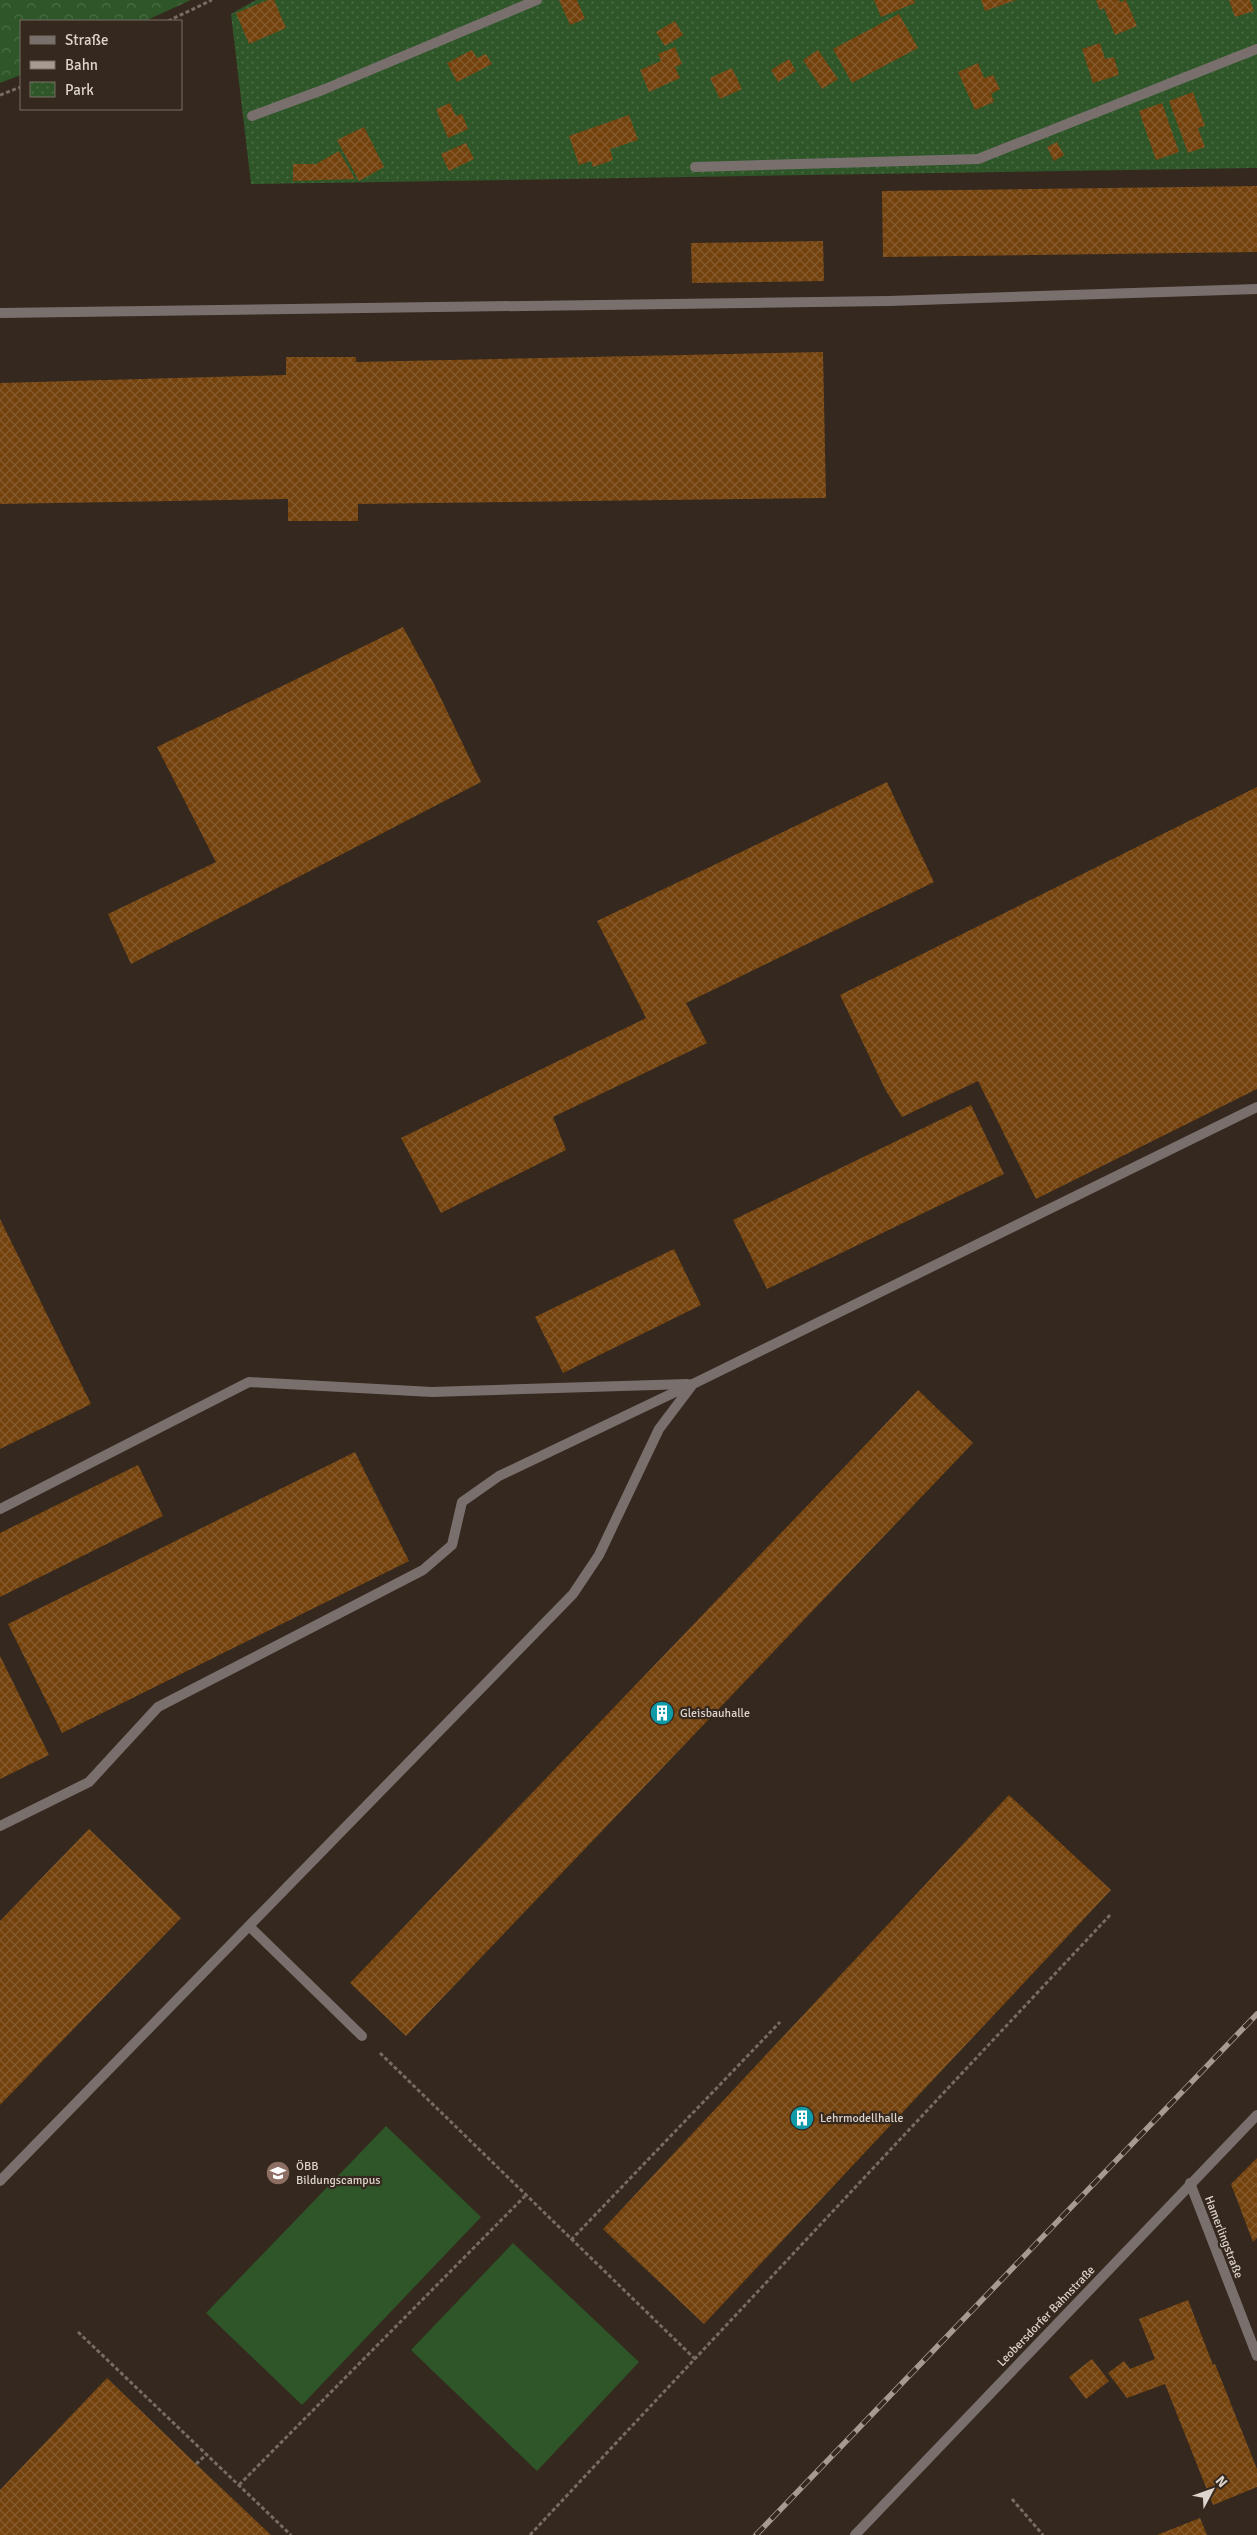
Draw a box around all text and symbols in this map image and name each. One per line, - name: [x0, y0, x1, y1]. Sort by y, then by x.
- legend: [20, 20, 182, 110]
- text: Straße: [65, 31, 109, 49]
- text: Bahn: [65, 56, 98, 74]
- text: Park: [65, 81, 94, 99]
- building icon: Gleisbauhalle: [649, 1700, 675, 1726]
- place label: Gleisbauhalle: [680, 1706, 750, 1721]
- building icon: Lehrmodellhalle: [789, 2105, 815, 2131]
- place label: Lehrmodellhalle: [820, 2111, 903, 2126]
- place label: ÖBB Bildungscampus: [296, 2159, 381, 2188]
- school or university icon: ÖBB Bildungscampus: [265, 2160, 291, 2186]
- street label: Hamerlingstraße: [1201, 2194, 1246, 2281]
- street label: Leobersdorfer Bahnstraße: [994, 2263, 1098, 2370]
- north arrow: [1187, 2465, 1237, 2515]
- text: N: [1212, 2473, 1231, 2491]

